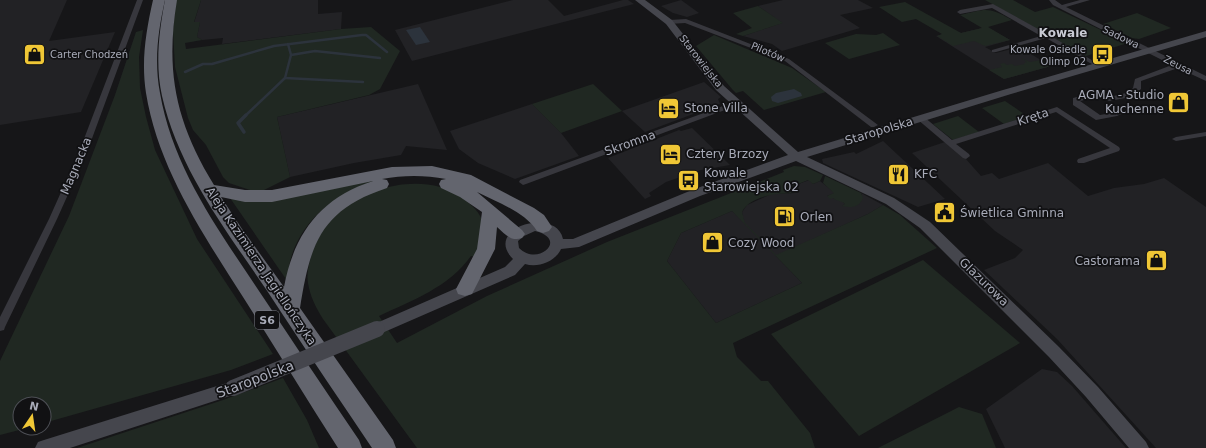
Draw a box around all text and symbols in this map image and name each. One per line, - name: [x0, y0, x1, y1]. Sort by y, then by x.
- street label: Sadowa: [1101, 23, 1141, 51]
- district label: Kowale: [1039, 26, 1087, 40]
- street label: Starowiejska: [677, 33, 725, 89]
- street label: Pilotów: [749, 40, 787, 64]
- shop icon: Carter Chodzeń: [21, 41, 47, 67]
- bus stop icon: Kowale Osiedle Olimp 02: [1089, 42, 1115, 68]
- place label: Kowale Osiedle Olimp 02: [1010, 44, 1086, 67]
- place label: Carter Chodzeń: [50, 49, 128, 60]
- street label: Zeusa: [1162, 53, 1194, 77]
- place label: AGMA - Studio Kuchenne: [1078, 88, 1164, 116]
- shop icon: AGMA - Studio Kuchenne: [1166, 89, 1192, 115]
- hotel icon: Stone Villa: [655, 95, 681, 121]
- place label: Stone Villa: [684, 101, 748, 115]
- street label: Kręta: [1016, 105, 1050, 129]
- street label: Staropolska: [843, 114, 915, 148]
- street label: Skromna: [603, 127, 657, 159]
- street label: Magnacka: [58, 135, 94, 197]
- hotel icon: Cztery Brzozy: [658, 141, 684, 167]
- place label: Cztery Brzozy: [686, 147, 769, 161]
- restaurant icon: KFC: [885, 161, 911, 187]
- place label: Kowale Starowiejska 02: [704, 166, 799, 194]
- bus stop icon: Kowale Starowiejska 02: [676, 167, 702, 193]
- place label: KFC: [914, 167, 937, 181]
- street label: Aleja Kazimierza Jagiellończyka: [203, 184, 319, 348]
- public building icon: Świetlica Gminna: [932, 200, 958, 226]
- fuel station icon: Orlen: [771, 204, 797, 230]
- place label: Świetlica Gminna: [960, 205, 1064, 220]
- place label: Orlen: [800, 210, 833, 224]
- shop icon: Cozy Wood: [700, 230, 726, 256]
- place label: Cozy Wood: [728, 236, 794, 250]
- shop icon: Castorama: [1143, 248, 1169, 274]
- place label: Castorama: [1075, 254, 1140, 268]
- street label: Glazurowa: [956, 255, 1012, 309]
- road number: S6: [255, 311, 279, 329]
- street label: Staropolska: [214, 357, 296, 401]
- north arrow: [12, 396, 52, 436]
- text: N: [28, 399, 40, 414]

